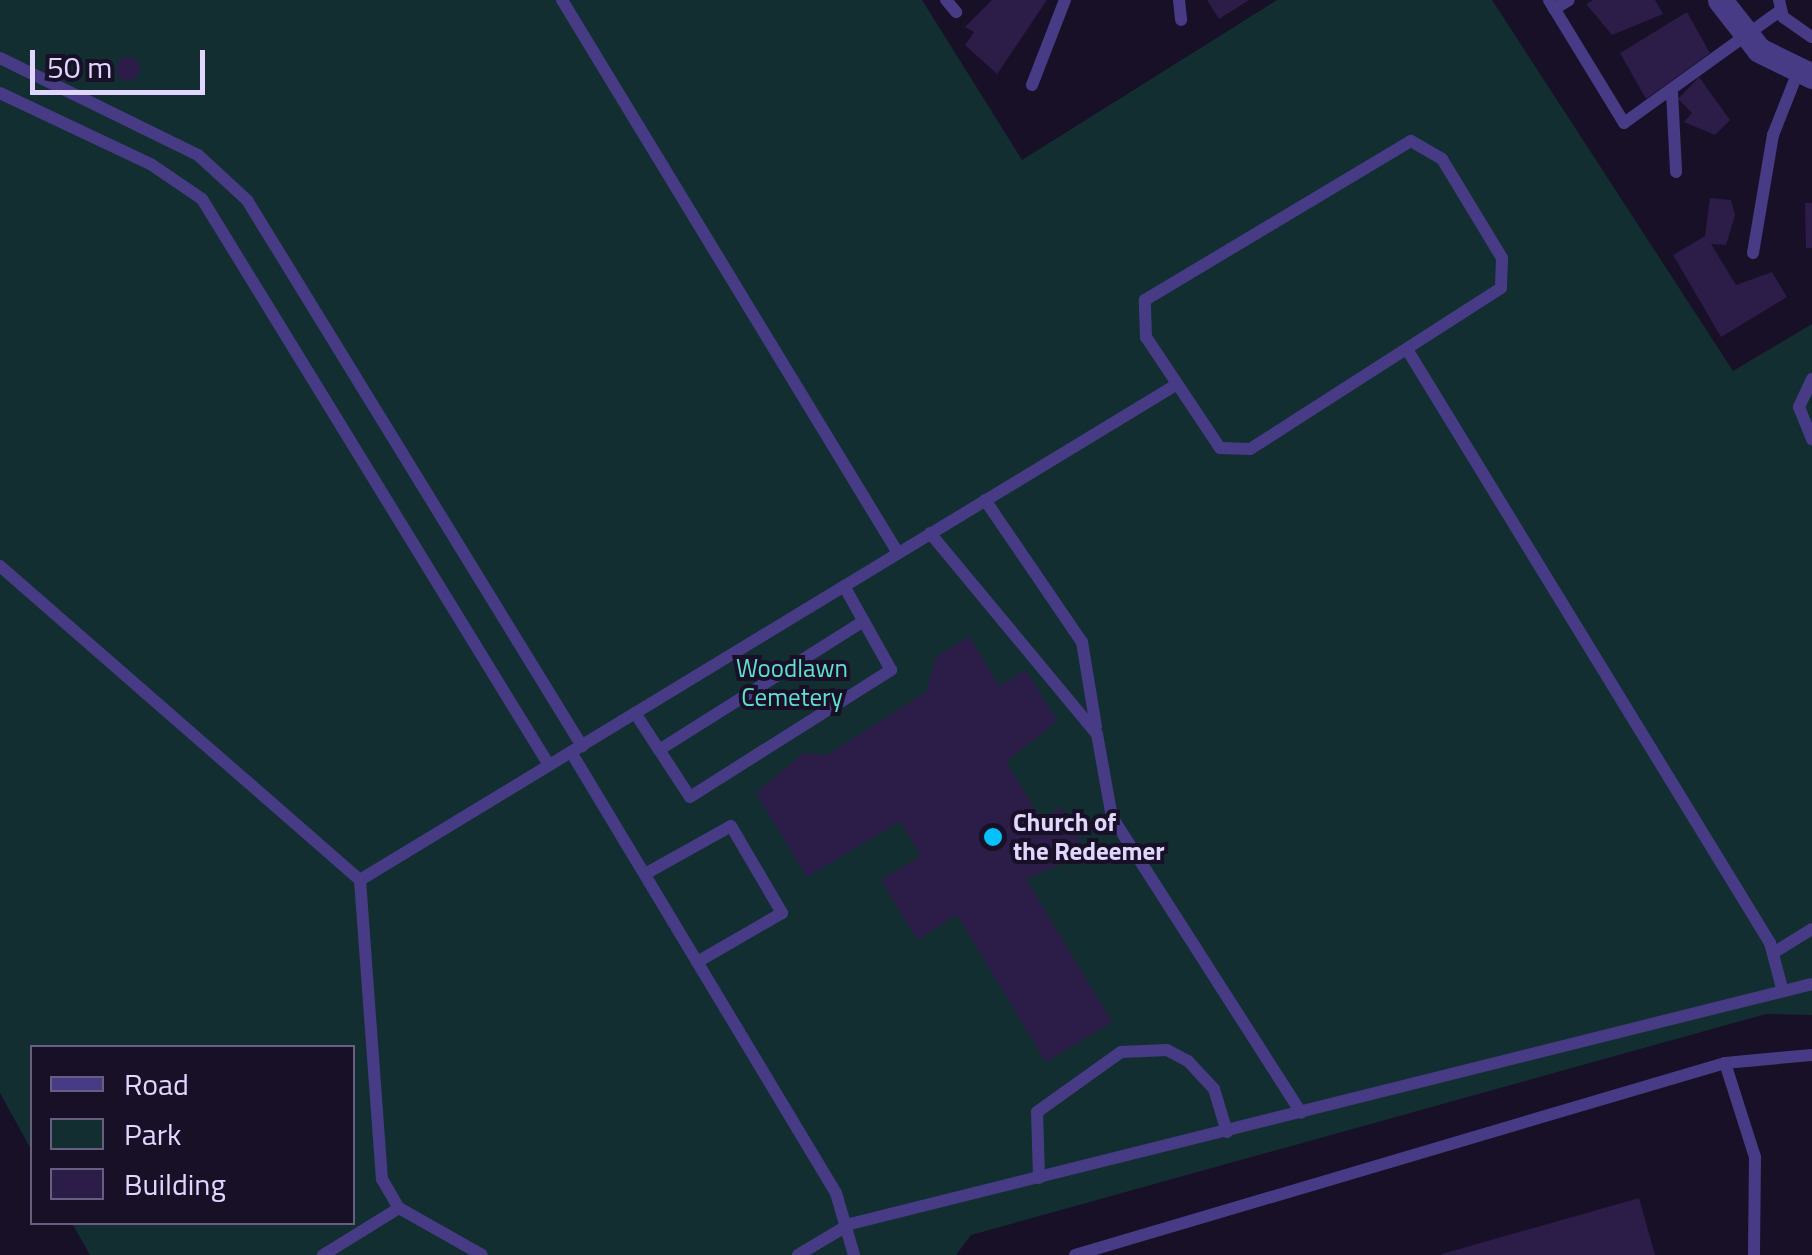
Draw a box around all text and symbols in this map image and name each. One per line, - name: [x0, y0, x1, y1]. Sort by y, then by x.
- scale bar: [35, 30, 210, 92]
- text: 50 m: [47, 44, 112, 90]
- park label: Woodlawn Cemetery: [736, 654, 848, 713]
- place label: Church of the Redeemer: [1013, 808, 1164, 867]
- marker: Church of the Redeemer: [982, 826, 1004, 848]
- legend: [30, 1045, 355, 1225]
- text: Road: [124, 1061, 189, 1107]
- text: Park: [124, 1111, 181, 1157]
- text: Building: [124, 1161, 226, 1207]

